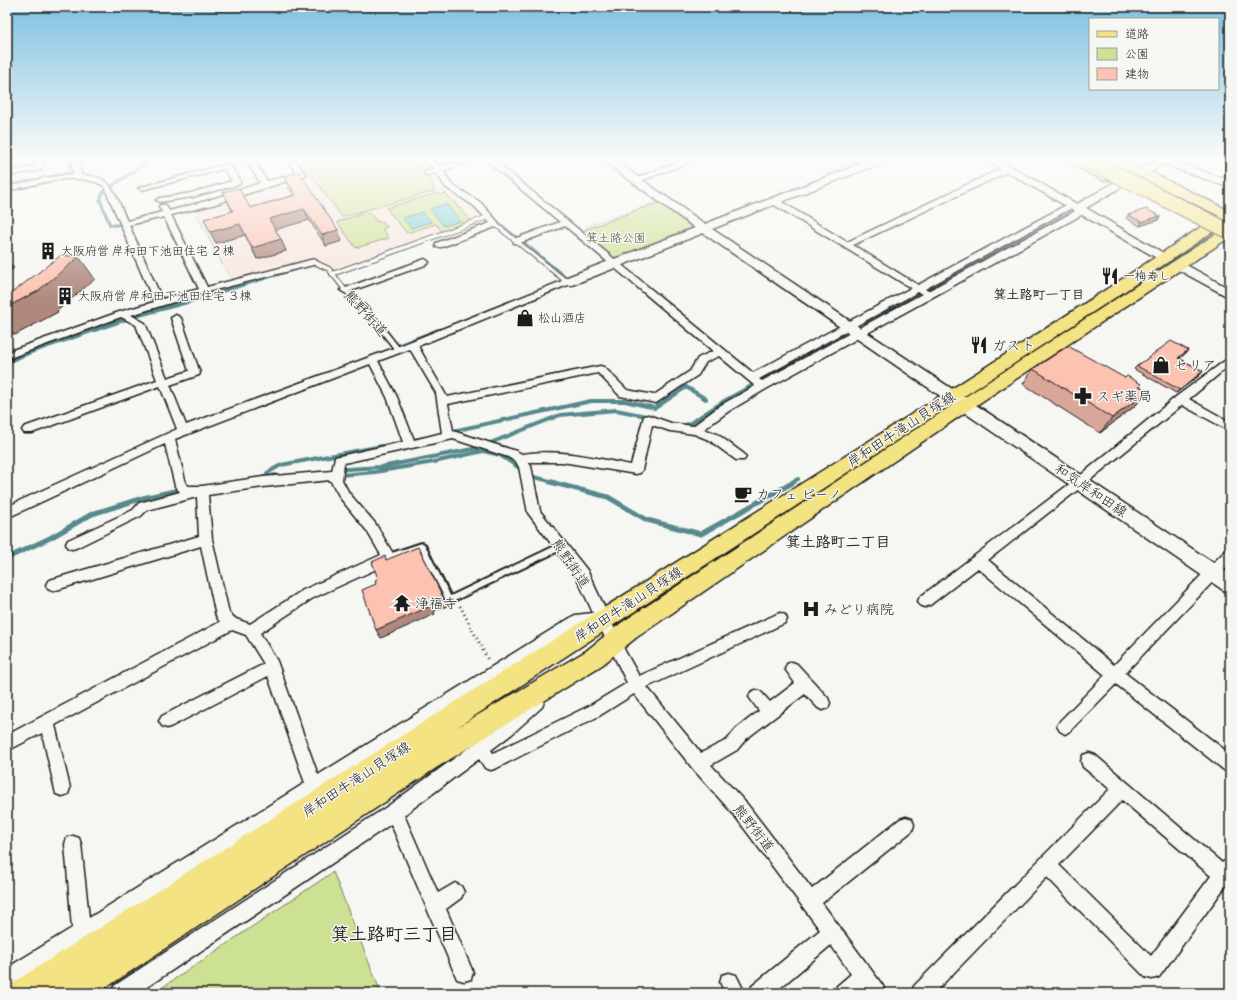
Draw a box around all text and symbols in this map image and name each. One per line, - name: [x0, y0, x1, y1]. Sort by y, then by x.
- legend: [1089, 18, 1219, 90]
- text: 道路: [1125, 27, 1149, 44]
- text: 公園: [1125, 47, 1149, 64]
- text: 建物: [1125, 67, 1149, 84]
- park label: 箕土路公園: [586, 231, 646, 248]
- building icon: 大阪府営 岸和田下池田住宅 ２棟: [38, 241, 58, 261]
- place label: 大阪府営 岸和田下池田住宅 ２棟: [61, 244, 235, 261]
- restaurant icon: 一梅寿し: [1100, 266, 1120, 286]
- place label: 一梅寿し: [1123, 269, 1171, 286]
- building icon: 大阪府営 岸和田下池田住宅 ３棟: [55, 286, 75, 306]
- street label: 熊野街道: [338, 287, 391, 342]
- district label: 箕土路町一丁目: [993, 287, 1085, 306]
- place label: 大阪府営 岸和田下池田住宅 ３棟: [78, 289, 252, 306]
- shop icon: 松山酒店: [515, 308, 535, 328]
- place label: 松山酒店: [538, 311, 586, 328]
- restaurant icon: ガスト: [969, 335, 989, 355]
- place label: ガスト: [992, 337, 1035, 357]
- shop icon: セリア: [1151, 355, 1171, 375]
- place label: セリア: [1174, 357, 1216, 377]
- pharmacy icon: スギ薬局: [1073, 386, 1093, 406]
- street label: 岸和田牛滝山貝塚線: [844, 388, 960, 473]
- place label: スギ薬局: [1096, 388, 1152, 408]
- street label: 和気岸和田線: [1049, 460, 1130, 523]
- cafe icon: カフェ ピーノ: [733, 484, 753, 504]
- place label: カフェ ピーノ: [756, 486, 841, 506]
- district label: 箕土路町二丁目: [785, 533, 891, 555]
- street label: 熊野街道: [545, 535, 593, 593]
- street label: 岸和田牛滝山貝塚線: [571, 563, 687, 648]
- temple icon: 浄福寺: [392, 593, 412, 613]
- place label: 浄福寺: [415, 595, 457, 615]
- hospital icon: みどり病院: [801, 599, 821, 619]
- place label: みどり病院: [824, 601, 894, 621]
- street label: 岸和田牛滝山貝塚線: [299, 738, 415, 823]
- street label: 熊野街道: [727, 801, 778, 857]
- district label: 箕土路町三丁目: [331, 924, 457, 949]

